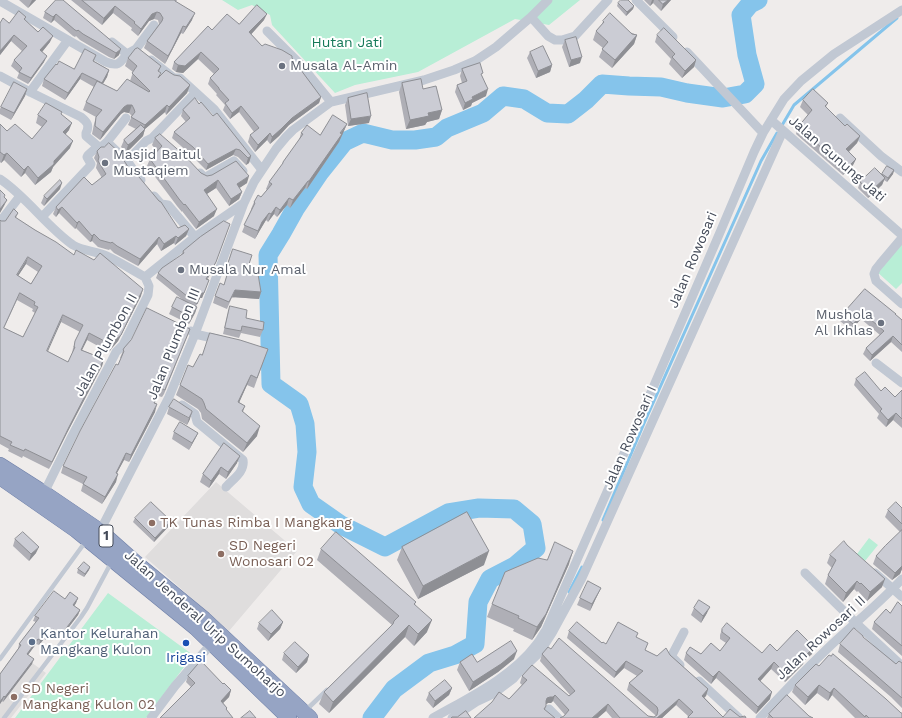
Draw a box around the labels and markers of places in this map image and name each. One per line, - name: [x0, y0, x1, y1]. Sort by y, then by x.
- place label: Musala Al-Amin: [290, 58, 398, 74]
- marker: Musala Al-Amin: [277, 61, 287, 71]
- place label: Masjid Baitul Mustaqiem: [113, 147, 201, 180]
- marker: Masjid Baitul Mustaqiem: [100, 158, 110, 168]
- place label: Musala Nur Amal: [189, 262, 306, 278]
- marker: Musala Nur Amal: [176, 265, 186, 275]
- place label: Mushola Al Ikhlas: [814, 307, 873, 340]
- marker: Mushola Al Ikhlas: [876, 318, 886, 328]
- place label: TK Tunas Rimba I Mangkang: [160, 515, 352, 531]
- marker: TK Tunas Rimba I Mangkang: [147, 518, 157, 528]
- place label: SD Negeri Wonosari 02: [229, 538, 314, 570]
- marker: SD Negeri Wonosari 02: [216, 549, 226, 559]
- place label: Kantor Kelurahan Mangkang Kulon: [40, 626, 159, 658]
- marker: Kantor Kelurahan Mangkang Kulon: [27, 637, 37, 647]
- marker: Irigasi: [181, 638, 191, 648]
- place label: Irigasi: [166, 650, 206, 666]
- place label: SD Negeri Mangkang Kulon 02: [22, 681, 155, 714]
- marker: SD Negeri Mangkang Kulon 02: [9, 692, 19, 702]

